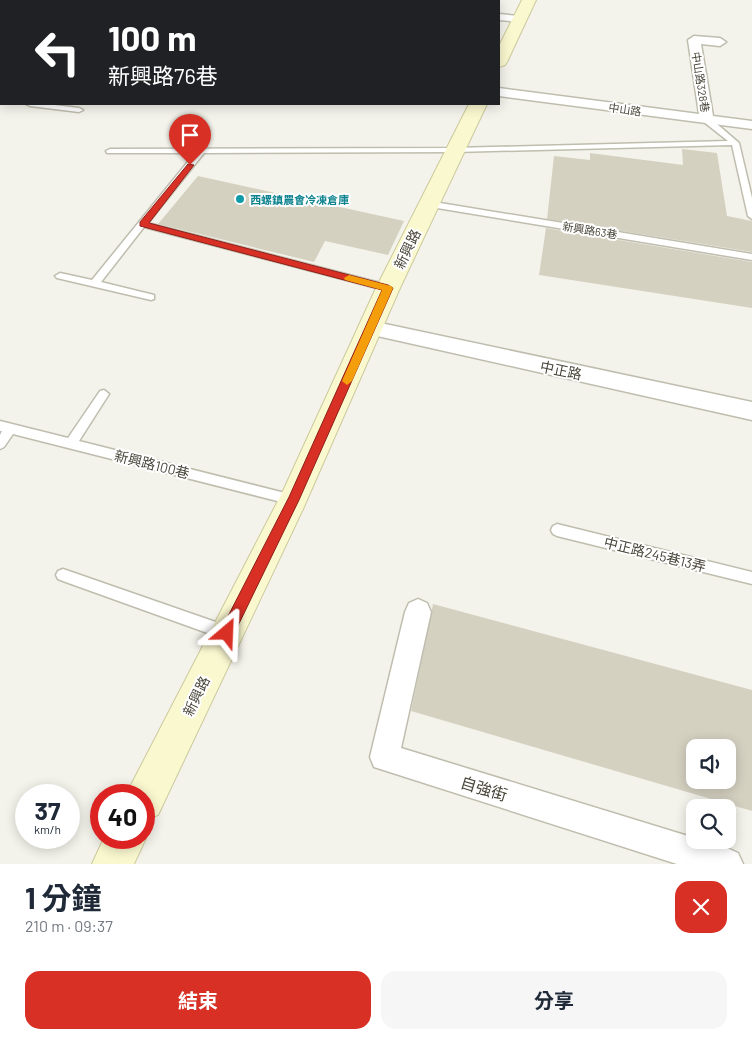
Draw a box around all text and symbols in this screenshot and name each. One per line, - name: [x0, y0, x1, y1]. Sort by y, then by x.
- text: 100 m: [108, 16, 197, 58]
- icon: left: [25, 20, 90, 85]
- street label: 中山路328巷: [690, 51, 712, 113]
- text: 新興路76巷: [108, 62, 218, 88]
- street label: 中山路: [608, 100, 642, 118]
- pin: [169, 114, 211, 165]
- icon: arrive: [176, 121, 204, 149]
- marker: 西螺鎮農會冷凍倉庫: [234, 193, 246, 205]
- place label: 西螺鎮農會冷凍倉庫: [250, 193, 349, 206]
- street label: 新興路63巷: [562, 219, 618, 241]
- street label: 新興路: [390, 226, 424, 272]
- street label: 中正路: [539, 357, 583, 383]
- street label: 新興路100巷: [113, 446, 191, 482]
- street label: 中正路245巷13弄: [602, 533, 708, 575]
- position arrow: [200, 606, 252, 658]
- street label: 新興路: [179, 673, 213, 719]
- map controls: [686, 739, 736, 849]
- button: sound: [686, 739, 736, 789]
- street label: 自強街: [458, 772, 510, 804]
- speed limit sign: 40: [90, 784, 155, 849]
- text: 37: [35, 795, 60, 825]
- button: search: [686, 799, 736, 849]
- text: km/h: [34, 822, 61, 836]
- text: 1 分鐘: [25, 879, 102, 915]
- button: close: [675, 881, 727, 933]
- text: 210 m · 09:37: [25, 916, 113, 935]
- button: 結束: [25, 971, 371, 1029]
- button: 分享: [381, 971, 727, 1029]

